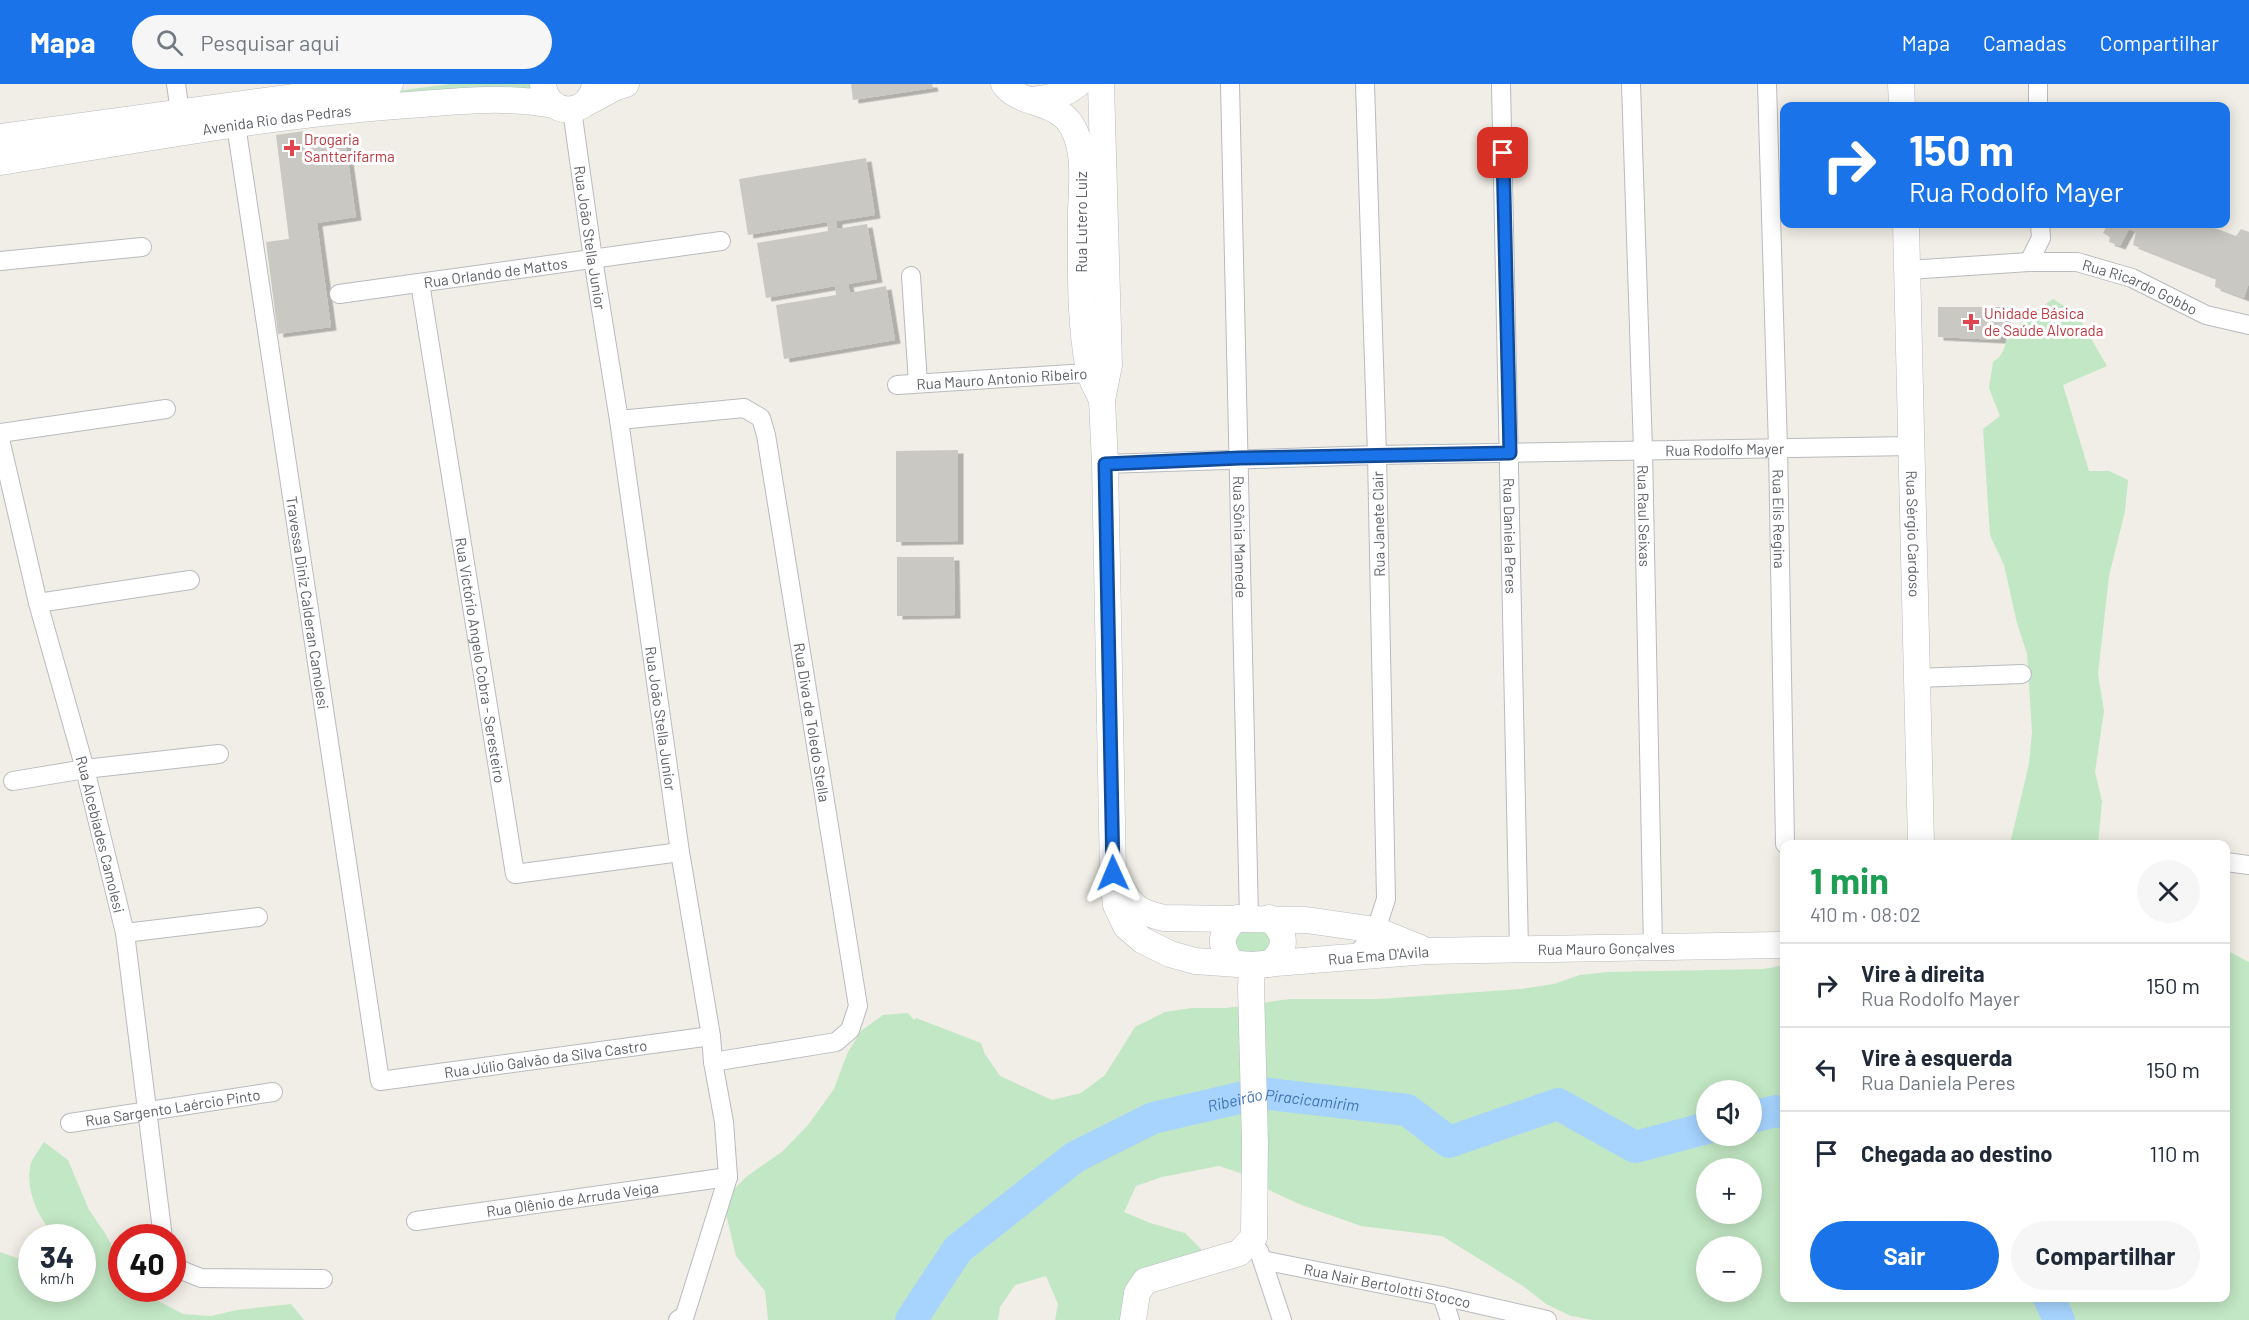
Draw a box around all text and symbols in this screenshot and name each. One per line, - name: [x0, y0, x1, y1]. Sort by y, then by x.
- search box: [132, 15, 552, 69]
- text: Mapa: [30, 25, 96, 59]
- icon: search: [153, 26, 186, 59]
- text: Pesquisar aqui: [201, 29, 340, 55]
- text: Mapa: [1902, 30, 1950, 55]
- text: Camadas: [1983, 30, 2067, 55]
- text: Compartilhar: [2100, 30, 2219, 55]
- street label: Avenida Rio das Pedras: [201, 101, 352, 138]
- text: 150 m: [1909, 124, 2014, 174]
- icon: right: [1810, 126, 1888, 204]
- pin: [1477, 127, 1528, 178]
- place label: Drogaria Santterifarma: [304, 130, 395, 165]
- icon: arrive: [1486, 136, 1519, 169]
- marker: Drogaria Santterifarma: [285, 141, 299, 155]
- street label: Rua João Stella Junior: [571, 164, 610, 312]
- street label: Rua Lutero Luiz: [1072, 171, 1090, 273]
- text: Rua Rodolfo Mayer: [1909, 175, 2124, 207]
- street label: Rua Orlando de Mattos: [422, 253, 569, 291]
- street label: Rua Ricardo Gobbo: [2080, 255, 2200, 318]
- place label: Unidade Básica de Saúde Alvorada: [1984, 304, 2103, 339]
- marker: Unidade Básica de Saúde Alvorada: [1962, 313, 1980, 331]
- street label: Rua Mauro Antonio Ribeiro: [916, 364, 1088, 393]
- street label: Rua Rodolfo Mayer: [1665, 439, 1785, 459]
- street label: Rua Raul Seixas: [1634, 465, 1654, 567]
- street label: Rua Elis Regina: [1769, 469, 1789, 569]
- street label: Rua Janete Clair: [1368, 470, 1388, 577]
- street label: Rua Sérgio Cardoso: [1903, 470, 1924, 598]
- street label: Rua Sônia Mamede: [1230, 476, 1251, 598]
- street label: Rua Daniela Peres: [1500, 478, 1521, 594]
- street label: Travessa Diniz Calderan Camolesi: [283, 495, 333, 710]
- street label: Rua Victório Angelo Cobra - Seresteiro: [452, 536, 509, 784]
- street label: Rua Diva de Toledo Stella: [791, 641, 834, 803]
- street label: Rua João Stella Junior: [642, 645, 680, 792]
- street label: Rua Alcebíades Camolesi: [73, 754, 129, 915]
- position arrow: [1081, 841, 1145, 905]
- text: 1 min: [1810, 858, 1889, 901]
- button: close: [2137, 860, 2200, 923]
- text: 410 m · 08:02: [1810, 902, 1921, 926]
- street label: Rua Mauro Gonçalves: [1538, 938, 1675, 958]
- street label: Rua Ema D'Avila: [1327, 942, 1430, 968]
- text: Vire à direita: [1861, 960, 1985, 986]
- icon: right: [1810, 969, 1843, 1002]
- text: 150 m: [2146, 972, 2200, 998]
- text: Rua Rodolfo Mayer: [1861, 986, 2020, 1010]
- street label: Rua Júlio Galvão da Silva Castro: [443, 1036, 648, 1081]
- text: Vire à esquerda: [1861, 1044, 2012, 1070]
- icon: left: [1810, 1053, 1843, 1086]
- text: 150 m: [2146, 1056, 2200, 1082]
- text: Rua Daniela Peres: [1861, 1070, 2015, 1094]
- map controls: [1696, 1080, 1762, 1302]
- button: sound: [1696, 1080, 1762, 1146]
- water label: Ribeirão Piracicamirim: [1205, 1084, 1361, 1115]
- street label: Rua Sargento Laércio Pinto: [84, 1085, 262, 1130]
- icon: arrive: [1810, 1137, 1843, 1170]
- text: Chegada ao destino: [1861, 1140, 2052, 1166]
- text: 110 m: [2150, 1140, 2200, 1166]
- button: +: [1696, 1158, 1762, 1224]
- street label: Rua Olênio de Arruda Veiga: [485, 1178, 660, 1220]
- button: Sair: [1810, 1221, 1999, 1290]
- button: Compartilhar: [2011, 1221, 2200, 1290]
- speed limit sign: 40: [108, 1224, 186, 1302]
- button: −: [1696, 1236, 1762, 1302]
- text: 34: [40, 1238, 74, 1274]
- street label: Rua Nair Bertolotti Stocco: [1302, 1260, 1473, 1311]
- text: km/h: [40, 1269, 74, 1287]

